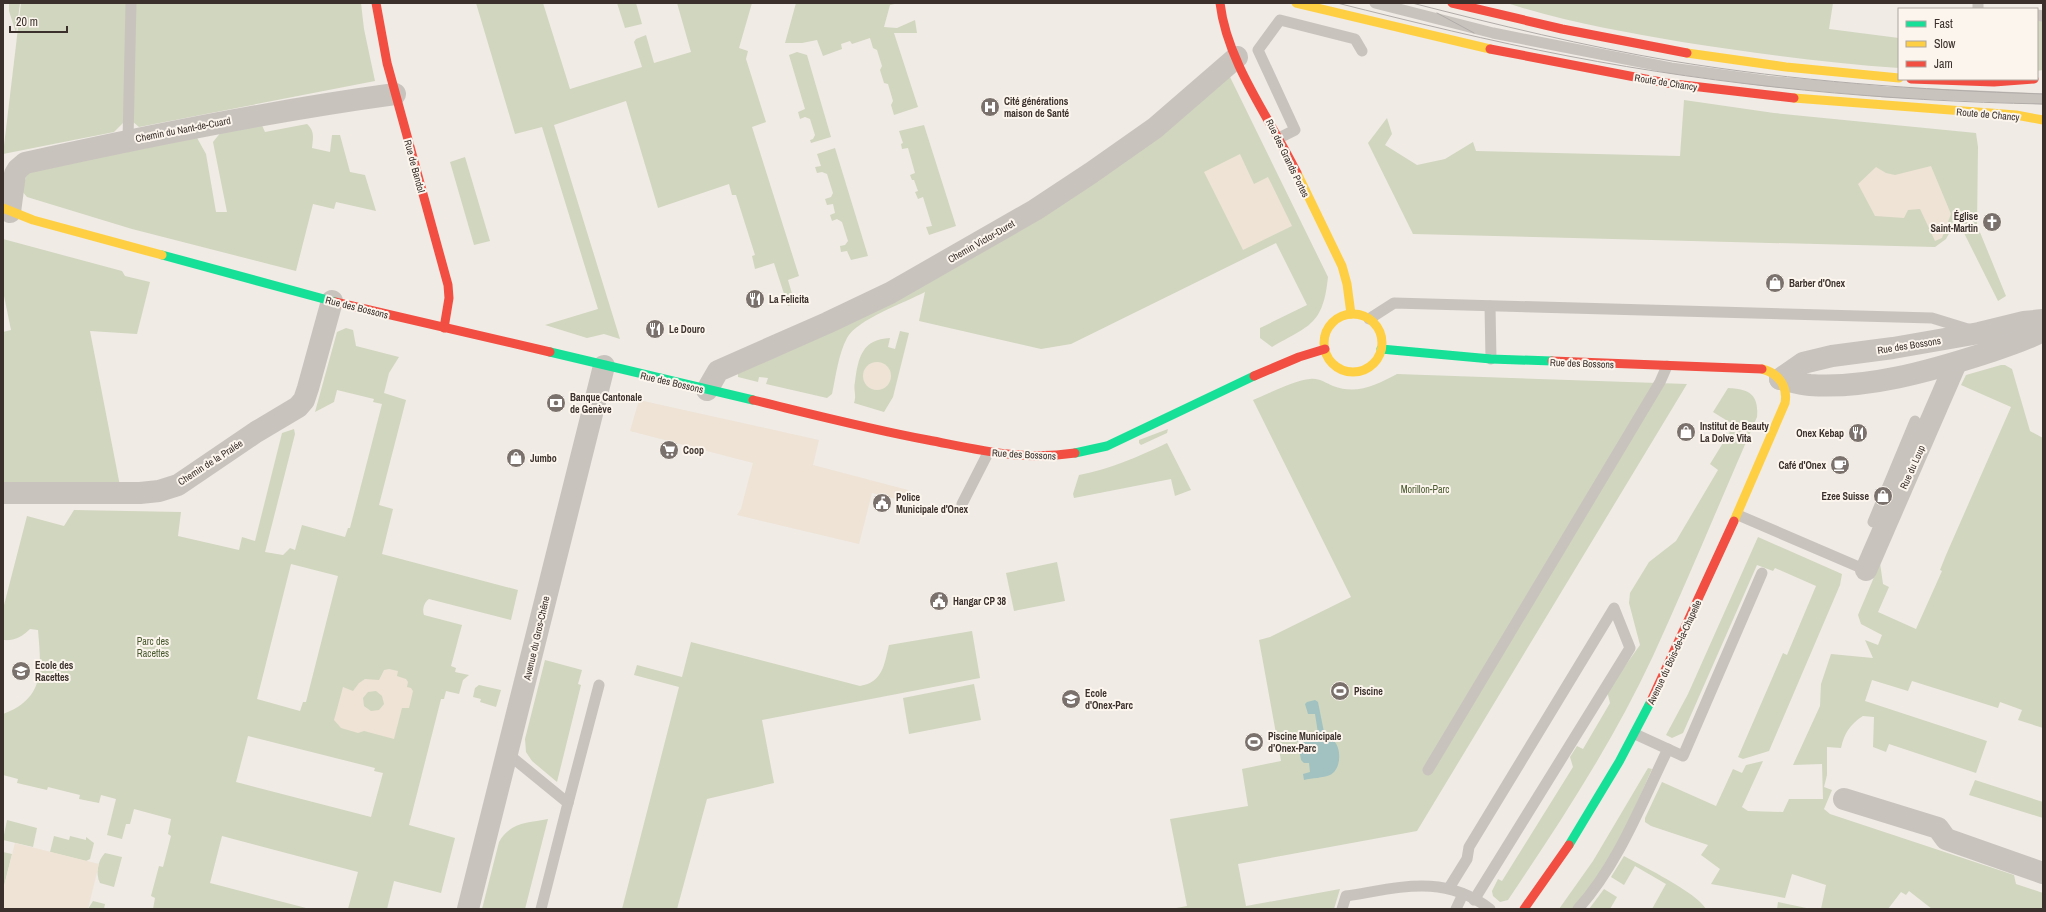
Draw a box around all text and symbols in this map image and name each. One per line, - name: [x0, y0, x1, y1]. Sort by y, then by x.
- scale bar: [10, 8, 67, 34]
- legend: [1898, 8, 2038, 80]
- text: 20 m: [16, 14, 38, 30]
- text: Fast: [1934, 16, 1953, 32]
- text: Slow: [1934, 36, 1956, 52]
- text: Jam: [1934, 56, 1953, 72]
- street label: Route de Chancy: [1634, 71, 1699, 94]
- place label: Cité générations maison de Santé: [1004, 95, 1070, 120]
- hospital icon: Cité générations maison de Santé: [979, 96, 1001, 118]
- street label: Route de Chancy: [1956, 105, 2021, 124]
- street label: Chemin du Nant-de-Cuard: [134, 114, 232, 145]
- street label: Rue des Grands Portes: [1263, 117, 1312, 200]
- street label: Rue de Bandol: [401, 138, 428, 194]
- place label: Église Saint-Martin: [1931, 210, 1978, 235]
- church icon: Église Saint-Martin: [1981, 211, 2003, 233]
- street label: Chemin Victor-Duret: [945, 217, 1018, 266]
- shop icon: Barber d'Onex: [1764, 272, 1786, 294]
- place label: Barber d'Onex: [1789, 277, 1846, 290]
- restaurant icon: La Felicita: [744, 288, 766, 310]
- street label: Rue des Bossons: [324, 293, 390, 322]
- place label: La Felicita: [769, 293, 809, 306]
- restaurant icon: Le Douro: [644, 318, 666, 340]
- place label: Le Douro: [669, 323, 705, 336]
- street label: Rue des Bossons: [1876, 334, 1942, 357]
- street label: Rue des Bossons: [1550, 356, 1614, 371]
- street label: Rue des Bossons: [639, 369, 705, 396]
- place label: Banque Cantonale de Genève: [570, 391, 642, 416]
- bank icon: Banque Cantonale de Genève: [545, 392, 567, 414]
- place label: Institut de Beauty La Dolve Vita: [1700, 420, 1769, 445]
- shop icon: Institut de Beauty La Dolve Vita: [1675, 421, 1697, 443]
- restaurant icon: Onex Kebap: [1847, 422, 1869, 444]
- place label: Onex Kebap: [1796, 427, 1844, 440]
- street label: Chemin de la Pralée: [175, 436, 246, 488]
- supermarket icon: Coop: [658, 439, 680, 461]
- street label: Rue du Loup: [1897, 443, 1928, 491]
- place label: Coop: [683, 444, 704, 457]
- street label: Rue des Bossons: [992, 446, 1056, 463]
- shop icon: Jumbo: [505, 447, 527, 469]
- place label: Jumbo: [530, 452, 557, 465]
- cafe icon: Café d'Onex: [1829, 454, 1851, 476]
- place label: Café d'Onex: [1778, 459, 1826, 472]
- park label: Morillon-Parc: [1401, 483, 1449, 496]
- shop icon: Ezee Suisse: [1872, 485, 1894, 507]
- place label: Ezee Suisse: [1822, 490, 1869, 503]
- place label: Police Municipale d'Onex: [896, 491, 969, 516]
- public building icon: Police Municipale d'Onex: [871, 492, 893, 514]
- public building icon: Hangar CP 38: [928, 590, 950, 612]
- street label: Avenue du Gros-Chêne: [520, 594, 553, 682]
- place label: Hangar CP 38: [953, 595, 1007, 608]
- street label: Avenue du Bois-de-la-Chapelle: [1644, 597, 1705, 707]
- park label: Parc des Racettes: [137, 635, 169, 660]
- place label: Ecole des Racettes: [35, 659, 74, 684]
- school or university icon: Ecole des Racettes: [10, 660, 32, 682]
- sports icon: Piscine: [1329, 680, 1351, 702]
- place label: Piscine: [1354, 685, 1383, 698]
- place label: Ecole d'Onex-Parc: [1085, 687, 1133, 712]
- school or university icon: Ecole d'Onex-Parc: [1060, 688, 1082, 710]
- place label: Piscine Municipale d’Onex-Parc: [1268, 730, 1342, 755]
- sports icon: Piscine Municipale d’Onex-Parc: [1243, 731, 1265, 753]

